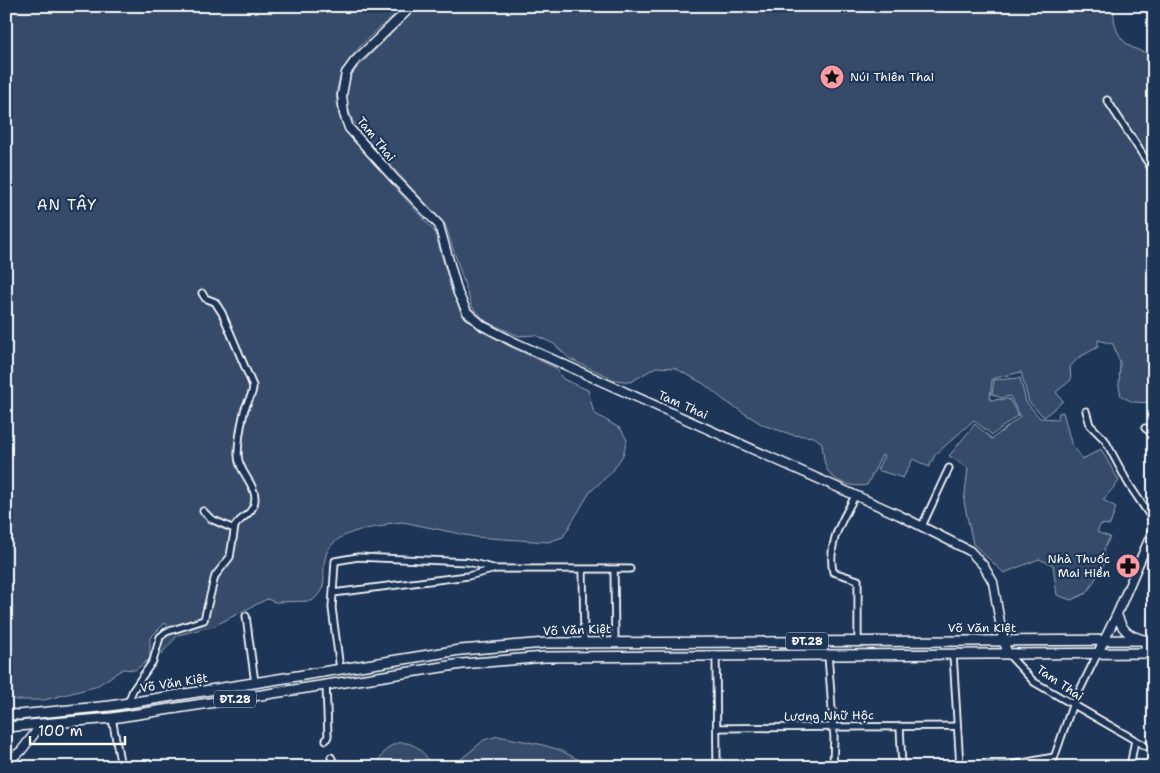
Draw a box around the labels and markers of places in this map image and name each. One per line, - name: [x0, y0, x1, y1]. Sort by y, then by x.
- place icon: Núi Thiên Thai: [819, 64, 845, 90]
- place label: Núi Thiên Thai: [850, 69, 934, 85]
- place label: Nhà Thuốc Mai Hiền: [1048, 551, 1110, 581]
- pharmacy icon: Nhà Thuốc Mai Hiền: [1115, 553, 1141, 579]

